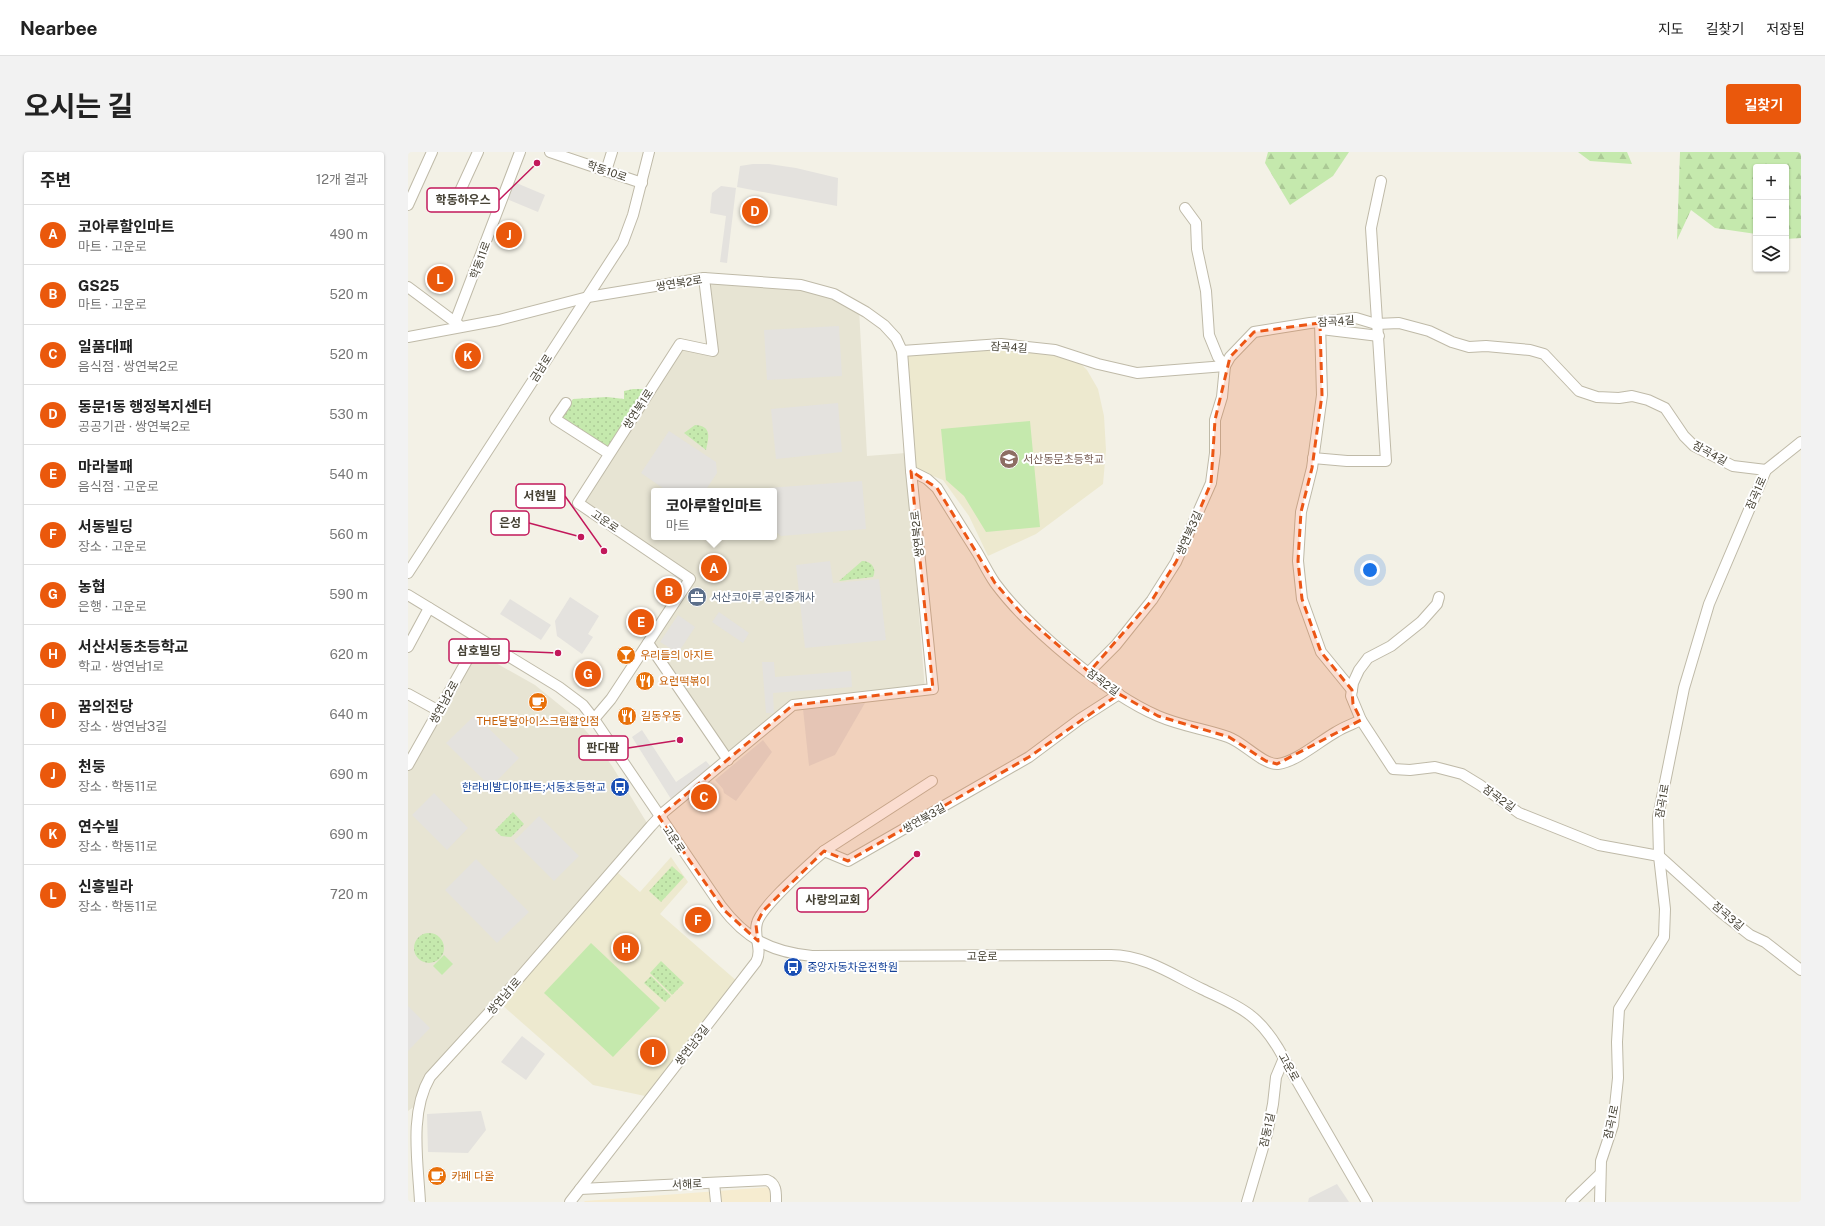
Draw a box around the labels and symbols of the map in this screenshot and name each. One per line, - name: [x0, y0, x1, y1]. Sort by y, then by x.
- street label: 학동10로: [585, 159, 629, 183]
- callout: 학동하우스: [427, 188, 499, 212]
- text: 학동하우스: [435, 193, 491, 207]
- pin: D: [742, 196, 768, 226]
- pin: J: [496, 220, 522, 250]
- street label: 학동11로: [468, 239, 492, 281]
- pin: L: [427, 264, 453, 294]
- street label: 쌍연북2로: [655, 273, 703, 293]
- street label: 잠곡4길: [1317, 314, 1355, 328]
- street label: 잠곡4길: [990, 340, 1028, 354]
- pin: K: [455, 341, 481, 371]
- street label: 금남로: [528, 352, 554, 384]
- street label: 쌍연북1로: [621, 387, 655, 431]
- street label: 잠곡4길: [1691, 439, 1729, 467]
- school or university icon: 서산동문초등학교: [998, 448, 1020, 470]
- place label: 서산동문초등학교: [1023, 453, 1104, 465]
- street label: 잠곡1로: [1743, 475, 1769, 511]
- callout: 서현빌: [516, 484, 565, 508]
- text: 서현빌: [523, 489, 557, 503]
- street label: 고운로: [589, 508, 621, 534]
- street label: 쌍연북3길: [1174, 509, 1204, 557]
- street label: 쌍연북2로: [909, 510, 925, 558]
- callout: 은성: [491, 511, 529, 535]
- text: 은성: [499, 516, 521, 530]
- pin: A: [701, 553, 727, 583]
- your location: [1360, 560, 1380, 580]
- pin: B: [656, 576, 682, 606]
- office icon: 서산코아루 공인중개사: [686, 586, 708, 608]
- place label: 서산코아루 공인중개사: [711, 591, 815, 603]
- pin: E: [628, 607, 654, 637]
- callout: 삼호빌딩: [449, 639, 509, 663]
- text: 삼호빌딩: [457, 644, 501, 658]
- bar icon: 우리들의 아지트: [615, 644, 637, 666]
- place label: 우리들의 아지트: [640, 649, 714, 661]
- pin: G: [575, 659, 601, 689]
- street label: 잠곡2길: [1085, 666, 1121, 698]
- restaurant icon: 요런떡볶이: [634, 670, 656, 692]
- place label: 요런떡볶이: [659, 675, 710, 687]
- street label: 쌍연남2로: [427, 679, 461, 725]
- cafe icon: THE달달아이스크림할인점: [527, 691, 549, 713]
- restaurant icon: 길동우동: [616, 705, 638, 727]
- place label: 길동우동: [641, 710, 681, 722]
- place label: THE달달아이스크림할인점: [477, 715, 599, 727]
- callout: 판다팜: [579, 736, 628, 760]
- text: 판다팜: [586, 741, 620, 755]
- bus stop icon: 한라비발디아파트;서동초등학교: [609, 776, 631, 798]
- place label: 한라비발디아파트;서동초등학교: [462, 781, 606, 793]
- pin: C: [691, 782, 717, 812]
- street label: 잠곡2길: [1481, 782, 1517, 814]
- street label: 잠곡1로: [1653, 783, 1671, 819]
- street label: 쌍연북3길: [900, 801, 948, 835]
- street label: 고운로: [661, 823, 687, 855]
- callout: 사랑의교회: [797, 888, 868, 912]
- text: 사랑의교회: [805, 893, 861, 907]
- street label: 잠곡3길: [1710, 899, 1746, 933]
- pin: F: [685, 905, 711, 935]
- pin: H: [613, 933, 639, 963]
- street label: 고운로: [967, 950, 997, 962]
- bus stop icon: 중앙자동차운전학원: [782, 956, 804, 978]
- place label: 중앙자동차운전학원: [807, 961, 898, 973]
- street label: 쌍연남1로: [485, 975, 523, 1017]
- street label: 쌍연남3길: [673, 1023, 711, 1067]
- pin: I: [640, 1037, 666, 1067]
- street label: 고운로: [1276, 1051, 1302, 1083]
- street label: 잠곡1로: [1602, 1104, 1620, 1140]
- street label: 잠동1길: [1257, 1112, 1277, 1148]
- cafe icon: 카페 다올: [426, 1165, 448, 1187]
- place label: 카페 다올: [451, 1170, 494, 1182]
- street label: 서해로: [672, 1177, 702, 1191]

